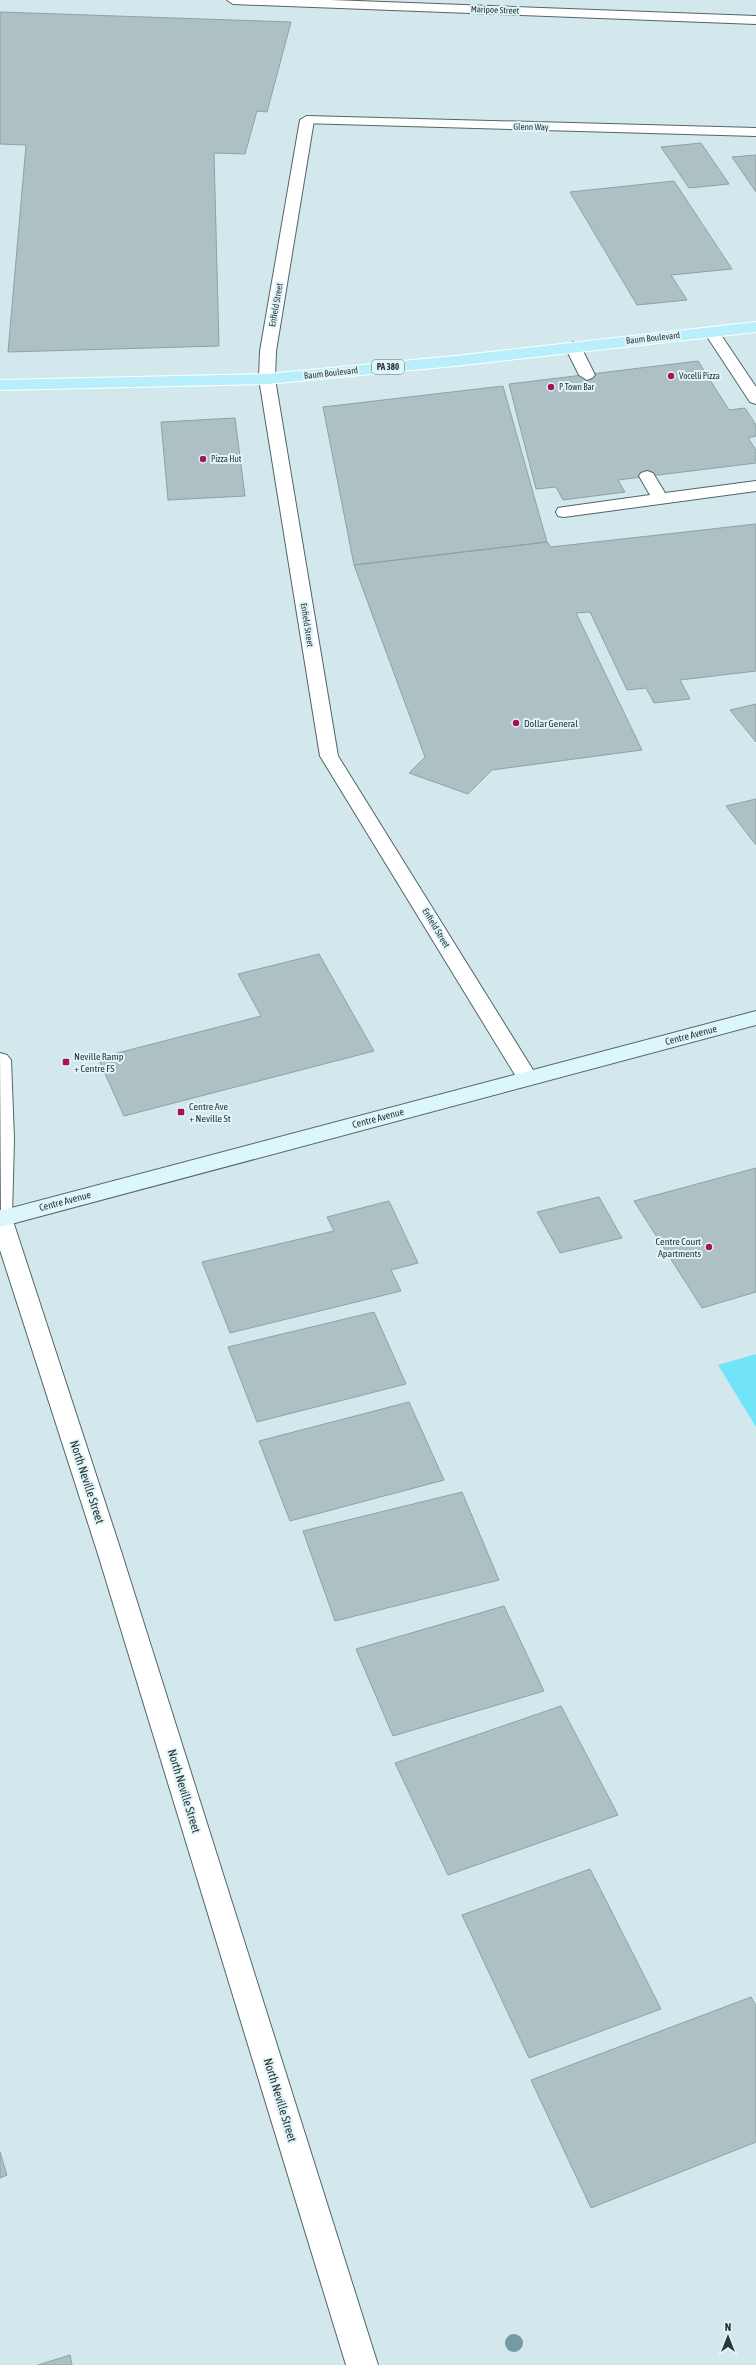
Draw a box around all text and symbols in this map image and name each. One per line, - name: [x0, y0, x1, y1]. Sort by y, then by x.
- street label: Maripoe Street: [471, 4, 520, 16]
- street label: Glenn Way: [513, 122, 549, 132]
- street label: Enfield Street: [267, 282, 285, 328]
- street label: Baum Boulevard: [625, 330, 681, 346]
- road number: PA 380: [372, 360, 404, 374]
- street label: Baum Boulevard: [303, 365, 359, 381]
- marker: Vocelli Pizza: [666, 371, 676, 381]
- place label: Vocelli Pizza: [679, 371, 720, 381]
- marker: P Town Bar: [546, 382, 556, 392]
- place label: P Town Bar: [559, 382, 595, 392]
- marker: Pizza Hut: [198, 454, 208, 464]
- place label: Pizza Hut: [211, 454, 242, 464]
- street label: Enfield Street: [299, 602, 315, 648]
- marker: Dollar General: [511, 718, 521, 728]
- place label: Dollar General: [524, 718, 578, 729]
- street label: Enfield Street: [420, 906, 452, 950]
- street label: Centre Avenue: [664, 1023, 719, 1047]
- place label: Neville Ramp + Centre FS: [74, 1051, 124, 1074]
- marker: Neville Ramp + Centre FS: [61, 1057, 71, 1067]
- place label: Centre Ave + Neville St: [189, 1101, 231, 1124]
- street label: Centre Avenue: [351, 1106, 406, 1130]
- marker: Centre Ave + Neville St: [176, 1107, 186, 1117]
- street label: Centre Avenue: [38, 1189, 93, 1213]
- place label: Centre Court Apartments: [656, 1236, 701, 1259]
- marker: Centre Court Apartments: [704, 1242, 714, 1252]
- street label: North Neville Street: [67, 1439, 107, 1526]
- street label: North Neville Street: [165, 1747, 204, 1835]
- street label: North Neville Street: [261, 2056, 300, 2144]
- north arrow: [708, 2317, 748, 2357]
- text: N: [725, 2321, 731, 2333]

